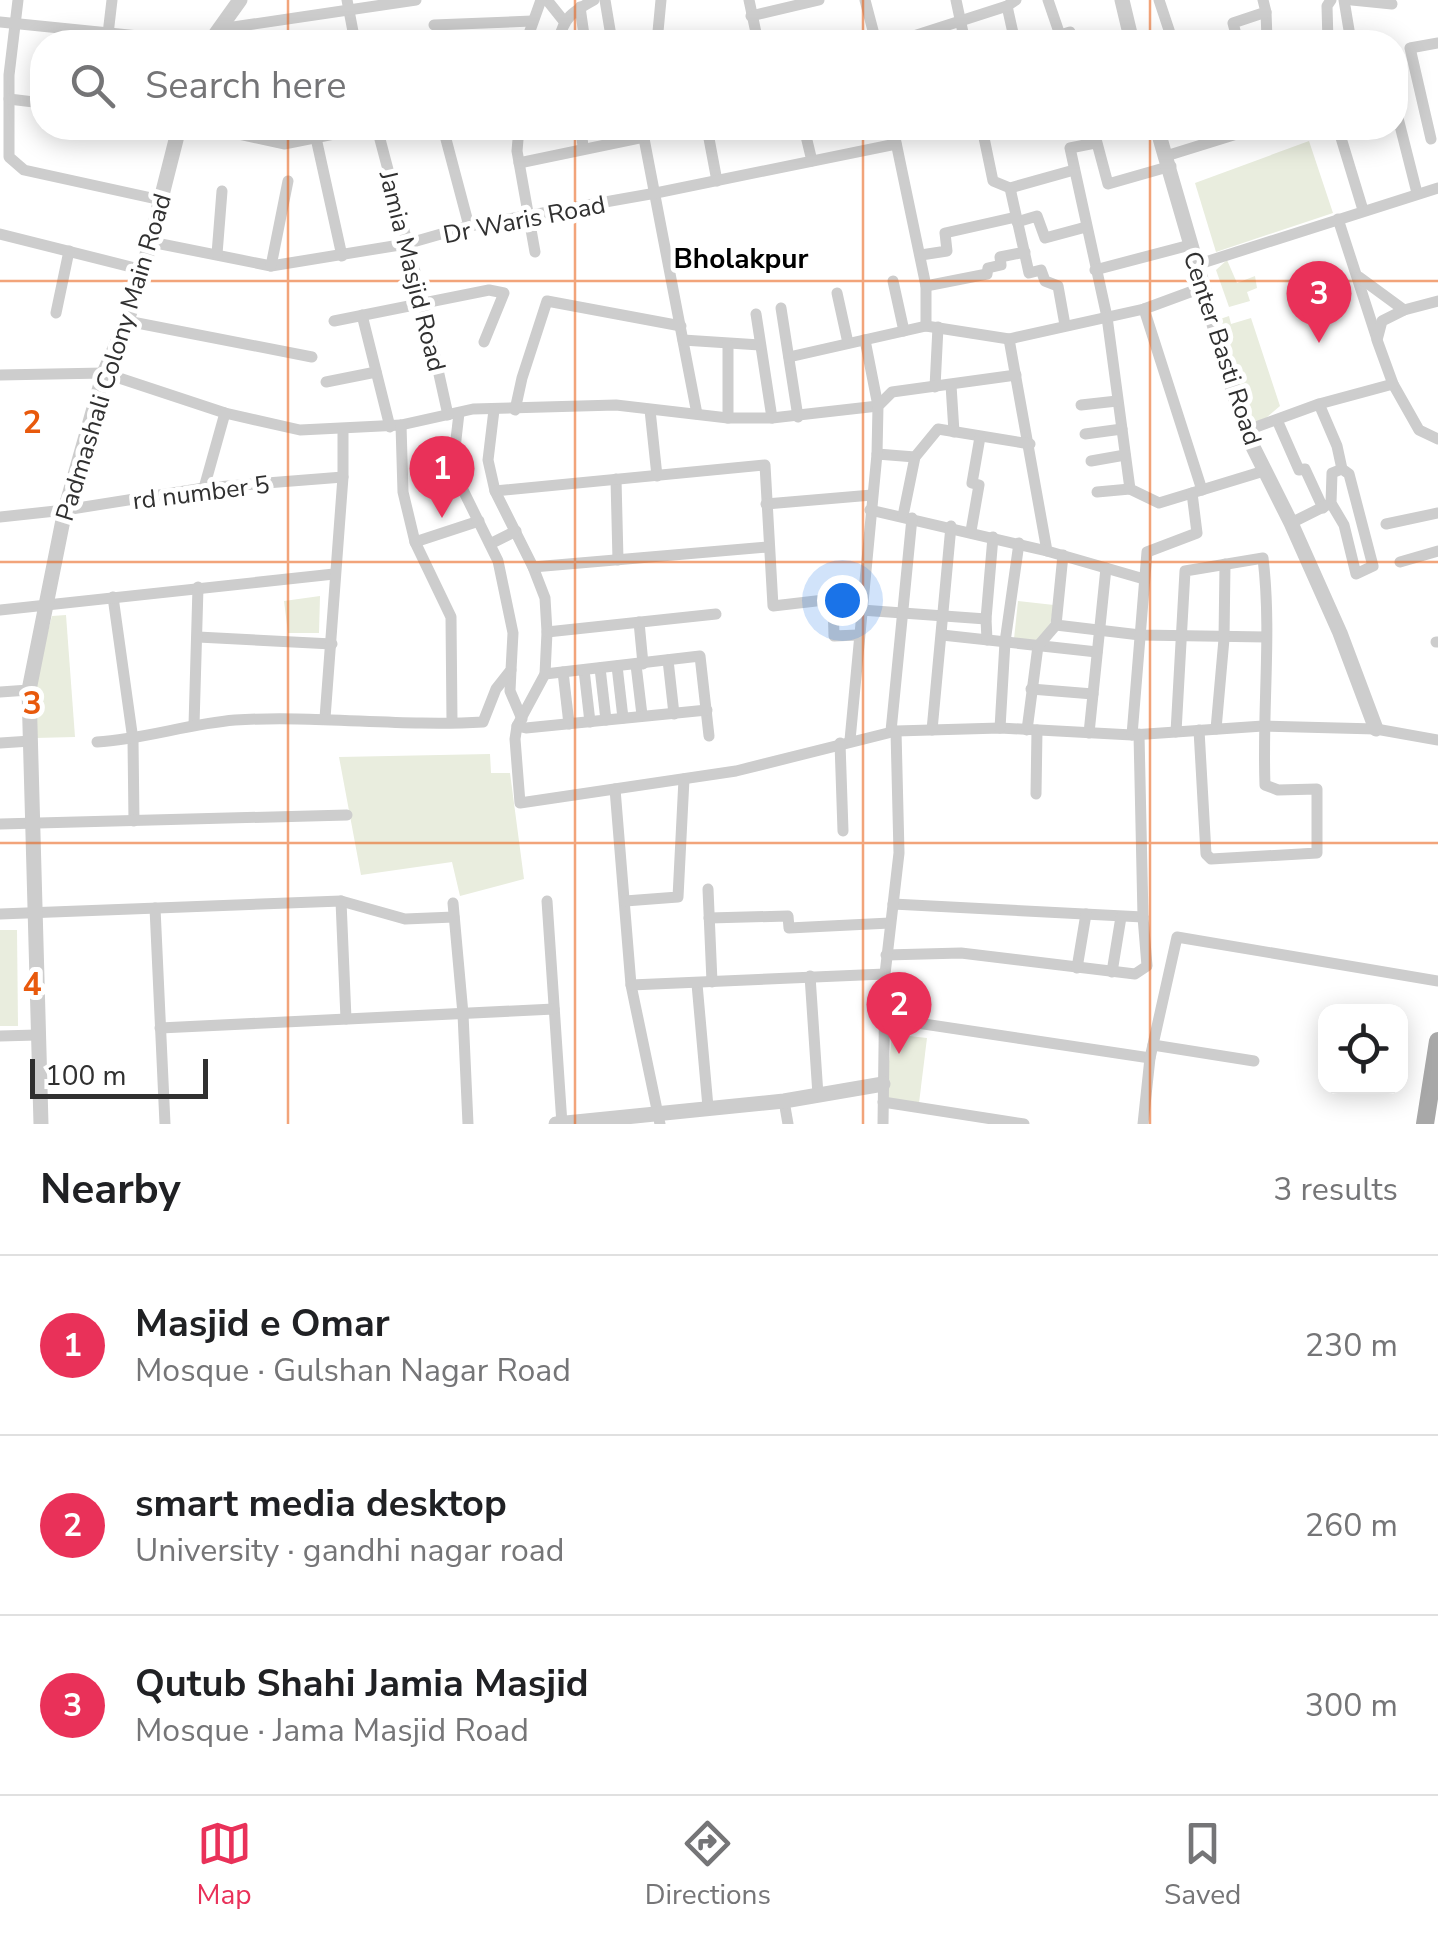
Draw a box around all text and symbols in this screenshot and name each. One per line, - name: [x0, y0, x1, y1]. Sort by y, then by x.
- search box: [30, 30, 1408, 140]
- icon: search: [65, 58, 120, 113]
- text: Search here: [145, 60, 346, 111]
- street label: Jamia Masjid Road: [370, 166, 453, 375]
- street label: Dr Waris Road: [440, 188, 608, 252]
- street label: Padmashali Colony Main Road: [48, 190, 180, 525]
- district label: Bholakpur: [673, 240, 809, 278]
- street label: Center Basti Road: [1175, 247, 1269, 450]
- pin: 3: [1286, 260, 1352, 343]
- text: 2: [22, 401, 42, 444]
- pin: 1: [410, 436, 474, 518]
- street label: rd number 5: [131, 468, 272, 518]
- your location: [817, 575, 868, 626]
- text: 3: [22, 682, 42, 725]
- text: 4: [22, 963, 42, 1006]
- pin: 2: [866, 972, 932, 1054]
- map controls: [1318, 1004, 1408, 1094]
- button: locate: [1318, 1004, 1408, 1094]
- scale bar: [30, 1054, 208, 1098]
- text: 100 m: [45, 1057, 127, 1095]
- text: Nearby: [40, 1161, 181, 1218]
- text: 3 results: [1273, 1168, 1398, 1211]
- text: Masjid e Omar: [135, 1298, 390, 1349]
- text: 1: [63, 1324, 82, 1367]
- text: 230 m: [1305, 1324, 1398, 1367]
- text: Mosque · Gulshan Nagar Road: [135, 1349, 571, 1392]
- text: smart media desktop: [135, 1478, 507, 1529]
- text: 2: [63, 1504, 82, 1547]
- text: 260 m: [1305, 1504, 1398, 1547]
- text: University · gandhi nagar road: [135, 1529, 564, 1572]
- text: Qutub Shahi Jamia Masjid: [135, 1658, 589, 1709]
- text: 3: [63, 1684, 82, 1727]
- text: 300 m: [1305, 1684, 1398, 1727]
- text: Mosque · Jama Masjid Road: [135, 1709, 529, 1752]
- tab: Map: [197, 1816, 252, 1914]
- tab: Directions: [645, 1816, 771, 1914]
- tab: Saved: [1164, 1816, 1241, 1914]

